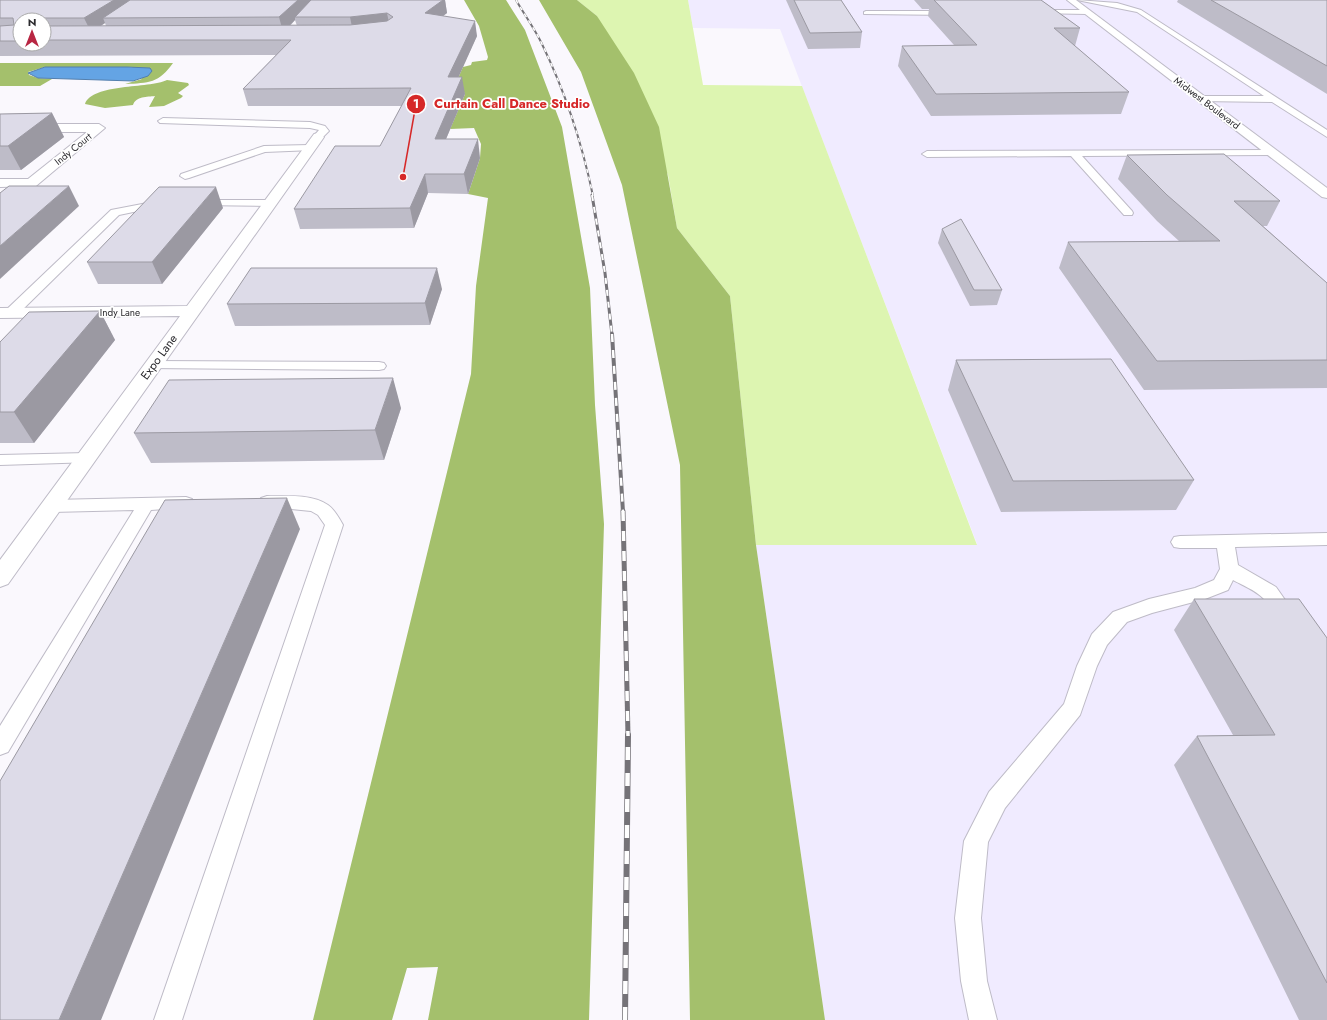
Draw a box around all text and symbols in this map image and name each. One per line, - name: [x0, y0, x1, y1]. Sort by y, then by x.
- north arrow: [12, 12, 52, 52]
- text: N: [28, 14, 36, 30]
- street label: Midwest Boulevard: [1171, 73, 1243, 133]
- callout: Curtain Call Dance Studio: [406, 91, 598, 116]
- text: Curtain Call Dance Studio: [434, 94, 590, 113]
- text: 1: [413, 95, 419, 113]
- street label: Indy Court: [51, 129, 95, 169]
- street label: Indy Lane: [100, 305, 140, 320]
- street label: Expo Lane: [136, 331, 182, 383]

